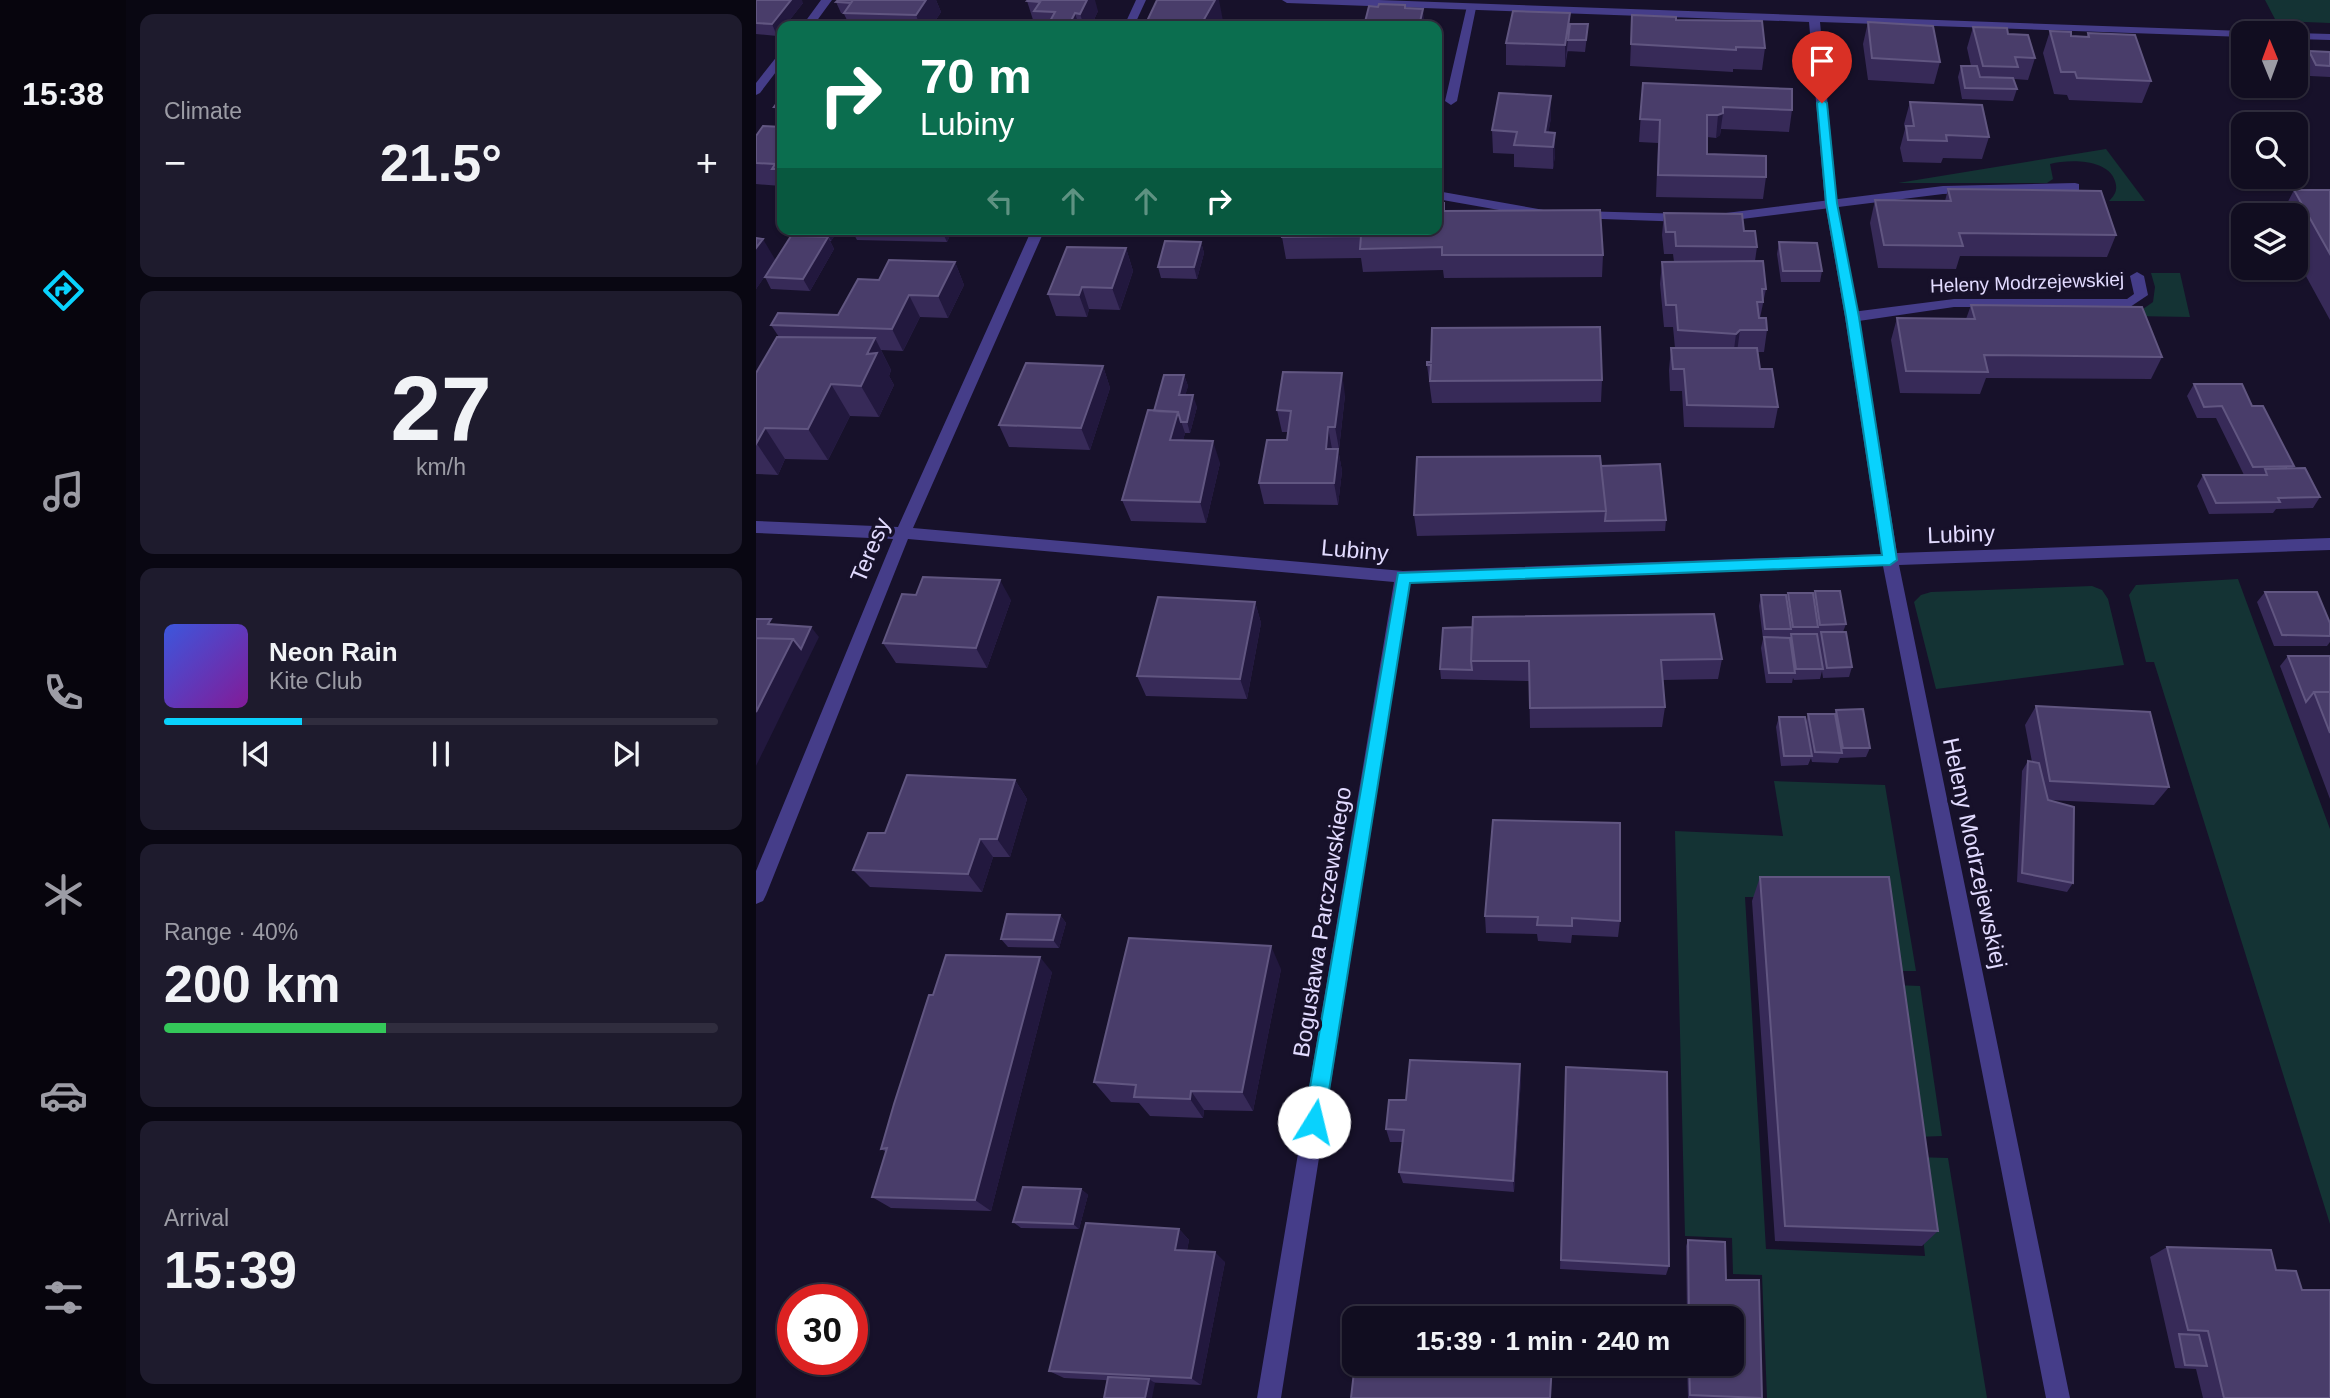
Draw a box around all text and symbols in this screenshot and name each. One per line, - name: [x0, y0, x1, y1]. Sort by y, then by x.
- north arrow: [2231, 21, 2308, 98]
- map controls: [2231, 21, 2308, 280]
- pin: [1792, 31, 1852, 103]
- icon: arrive: [1803, 42, 1841, 80]
- icon: right: [805, 49, 896, 140]
- text: 70 m: [920, 49, 1032, 103]
- text: 15:38: [22, 76, 104, 112]
- text: Climate: [164, 98, 242, 124]
- text: Lubiny: [920, 106, 1014, 142]
- button: search: [2231, 112, 2308, 189]
- text: 21.5°: [380, 134, 502, 192]
- text: −: [164, 142, 186, 184]
- text: +: [696, 142, 718, 184]
- icon: left: [981, 182, 1019, 220]
- icon: ahead: [1054, 182, 1092, 220]
- icon: ahead: [1127, 182, 1165, 220]
- icon: right: [1200, 182, 1238, 220]
- button: layers: [2231, 203, 2308, 280]
- icon: directions: [39, 266, 88, 315]
- street label: Heleny Modrzejewskiej: [1930, 269, 2124, 296]
- text: 27: [390, 358, 492, 459]
- text: km/h: [416, 454, 466, 480]
- icon: music: [39, 467, 88, 516]
- street label: Teresy: [845, 513, 895, 586]
- street label: Lubiny: [1927, 520, 1996, 548]
- street label: Lubiny: [1320, 534, 1390, 566]
- text: Neon Rain: [269, 637, 398, 667]
- icon: phone: [39, 668, 88, 717]
- text: Kite Club: [269, 668, 362, 694]
- icon: previous: [237, 735, 275, 773]
- icon: pause: [422, 735, 460, 773]
- icon: next: [607, 735, 645, 773]
- street label: Heleny Modrzejewskiej: [1938, 735, 2012, 971]
- street label: Bogusława Parczewskiego: [1288, 785, 1356, 1059]
- icon: climate: [39, 870, 88, 919]
- text: Range · 40%: [164, 919, 298, 945]
- text: 200 km: [164, 955, 340, 1013]
- icon: car: [39, 1071, 88, 1120]
- position arrow: [1277, 1085, 1351, 1159]
- text: Arrival: [164, 1205, 229, 1231]
- text: 15:39: [164, 1241, 297, 1299]
- icon: filters: [39, 1273, 88, 1322]
- speed limit sign: 30: [777, 1284, 868, 1375]
- text: 15:39 · 1 min · 240 m: [1416, 1326, 1670, 1356]

